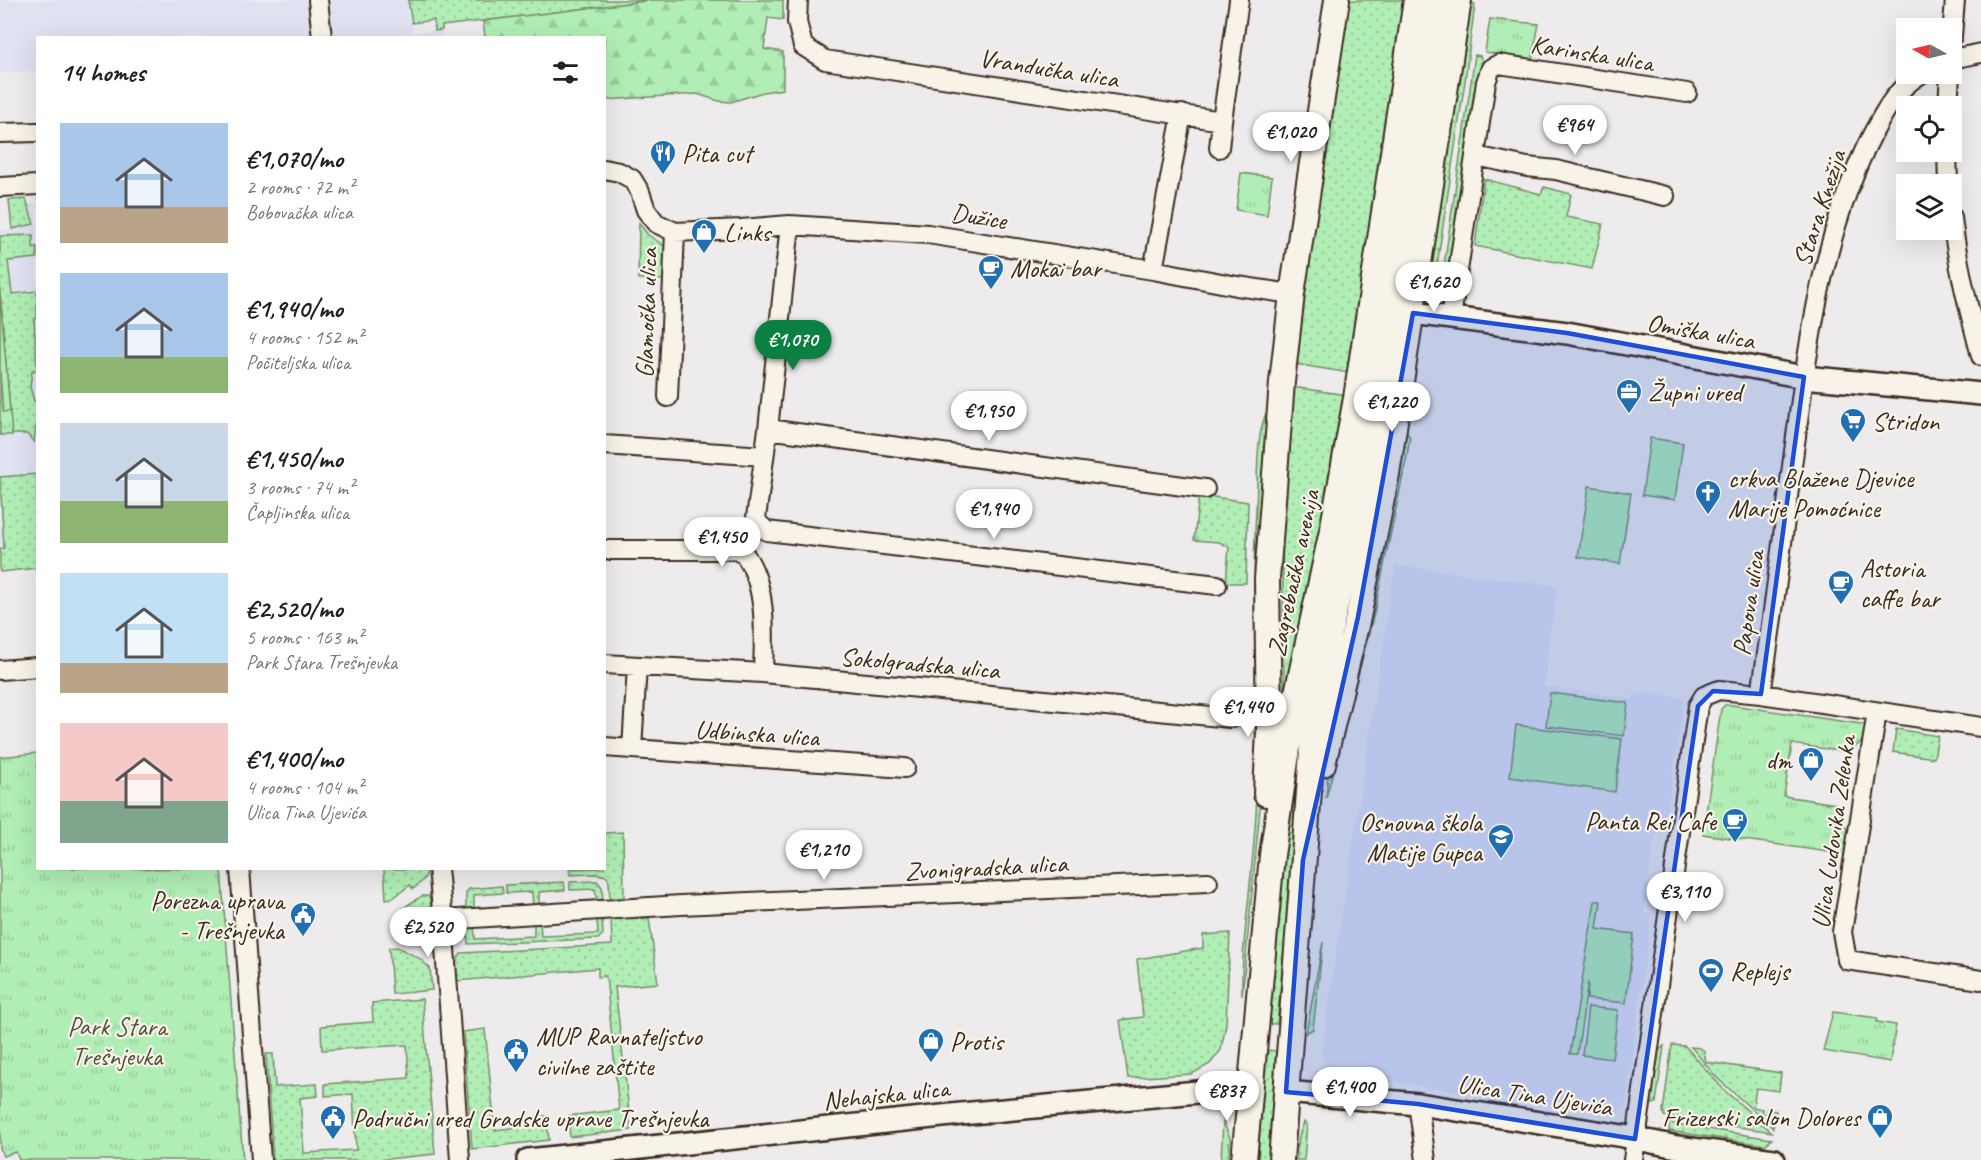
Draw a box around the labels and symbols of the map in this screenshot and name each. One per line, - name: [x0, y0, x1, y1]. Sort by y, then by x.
- north arrow: [1896, 18, 1962, 84]
- street label: Karinska ulica: [1528, 28, 1658, 80]
- street label: Vrandučka ulica: [977, 41, 1123, 96]
- pin: €964: [1539, 105, 1611, 156]
- pin: €1,020: [1242, 112, 1340, 163]
- place label: Pita cut: [682, 137, 755, 170]
- restaurant icon: Pita cut: [648, 138, 678, 176]
- street label: Stara Knežija: [1785, 145, 1854, 270]
- street label: Dužice: [949, 196, 1010, 237]
- place label: Links: [724, 216, 772, 249]
- shop icon: Links: [689, 217, 719, 255]
- street label: Glamočka ulica: [628, 246, 665, 379]
- place label: Mokai bar: [1010, 252, 1104, 285]
- cafe icon: Mokai bar: [976, 253, 1006, 291]
- pin: €1,620: [1385, 262, 1483, 313]
- street label: Omiška ulica: [1644, 306, 1759, 357]
- pin: €1,070: [744, 320, 842, 371]
- place label: Župni ured: [1648, 376, 1745, 409]
- office icon: Župni ured: [1614, 377, 1644, 415]
- pin: €1,220: [1343, 382, 1441, 433]
- pin: €1,950: [940, 391, 1038, 442]
- place label: Stridon: [1872, 405, 1940, 438]
- supermarket icon: Stridon: [1838, 406, 1868, 444]
- place label: crkva Blažene Djevice Marije Pomoćnice: [1728, 462, 1915, 525]
- church icon: crkva Blažene Djevice Marije Pomoćnice: [1693, 478, 1723, 516]
- street label: Zagrebačka avenija: [1260, 485, 1328, 659]
- pin: €1,940: [945, 489, 1043, 540]
- pin: €1,450: [673, 517, 771, 568]
- street label: Papova ulica: [1725, 546, 1773, 658]
- place label: Astoria caffe bar: [1860, 552, 1942, 615]
- cafe icon: Astoria caffe bar: [1826, 568, 1856, 606]
- street label: Sokolgradska ulica: [839, 640, 1003, 687]
- pin: €1,440: [1199, 687, 1297, 738]
- street label: Udbinska ulica: [694, 713, 822, 754]
- street label: Ulica Ludovika Zelenka: [1804, 731, 1864, 931]
- place label: dm: [1766, 744, 1794, 777]
- shop icon: dm: [1796, 745, 1826, 783]
- place label: Panta Rei Cafe: [1585, 805, 1718, 838]
- place label: Osnovna škola Matije Gupca: [1359, 806, 1484, 869]
- cafe icon: Panta Rei Cafe: [1720, 806, 1750, 844]
- school or university icon: Osnovna škola Matije Gupca: [1486, 822, 1516, 860]
- pin: €1,210: [775, 830, 873, 881]
- street label: Zvonigradska ulica: [904, 847, 1070, 888]
- pin: €3,110: [1636, 872, 1734, 923]
- place label: Porezna uprava - Trešnjevka: [150, 884, 286, 947]
- public building icon: Porezna uprava - Trešnjevka: [288, 900, 318, 938]
- pin: €2,520: [379, 907, 477, 958]
- place label: Replejs: [1730, 955, 1791, 988]
- sports icon: Replejs: [1696, 956, 1726, 994]
- park label: Park Stara Trešnjevka: [67, 1010, 169, 1073]
- place label: MUP Ravnateljstvo civilne zaštite: [536, 1020, 703, 1083]
- place label: Protis: [950, 1025, 1005, 1058]
- shop icon: Protis: [916, 1026, 946, 1064]
- public building icon: MUP Ravnateljstvo civilne zaštite: [501, 1036, 531, 1074]
- pin: €1,400: [1301, 1067, 1399, 1118]
- street label: Ulica Tina Ujevića: [1455, 1067, 1616, 1124]
- street label: Nehajska ulica: [821, 1071, 953, 1118]
- pin: €837: [1191, 1071, 1263, 1122]
- place label: Frizerski salon Dolores: [1662, 1101, 1862, 1134]
- place label: Područni ured Gradske uprave Trešnjevka: [352, 1102, 710, 1135]
- shop icon: Frizerski salon Dolores: [1865, 1102, 1895, 1140]
- public building icon: Područni ured Gradske uprave Trešnjevka: [318, 1103, 348, 1141]

